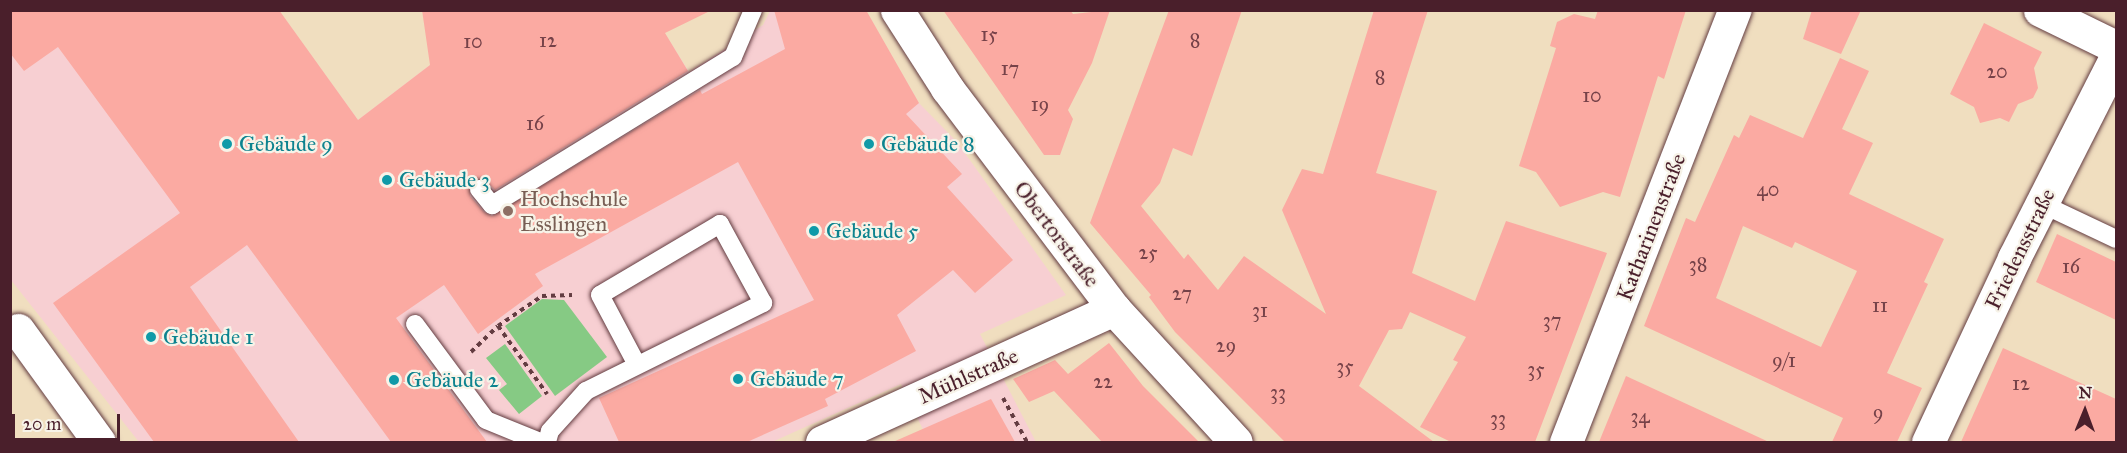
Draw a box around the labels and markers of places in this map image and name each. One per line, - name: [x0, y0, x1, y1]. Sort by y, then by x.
- place label: Gebäude 9: [239, 131, 333, 157]
- place label: Gebäude 8: [881, 131, 975, 157]
- marker: Gebäude 9: [220, 137, 234, 151]
- marker: Gebäude 8: [862, 137, 876, 151]
- place label: Gebäude 3: [399, 167, 490, 193]
- marker: Gebäude 3: [380, 173, 394, 187]
- place label: Hochschule Esslingen: [520, 185, 628, 236]
- marker: Hochschule Esslingen: [501, 204, 515, 218]
- place label: Gebäude 5: [826, 218, 918, 244]
- marker: Gebäude 5: [807, 224, 821, 238]
- place label: Gebäude 1: [163, 324, 254, 350]
- marker: Gebäude 1: [144, 330, 158, 344]
- place label: Gebäude 7: [750, 366, 844, 392]
- place label: Gebäude 2: [406, 367, 499, 393]
- marker: Gebäude 7: [731, 372, 745, 386]
- marker: Gebäude 2: [387, 373, 401, 387]

